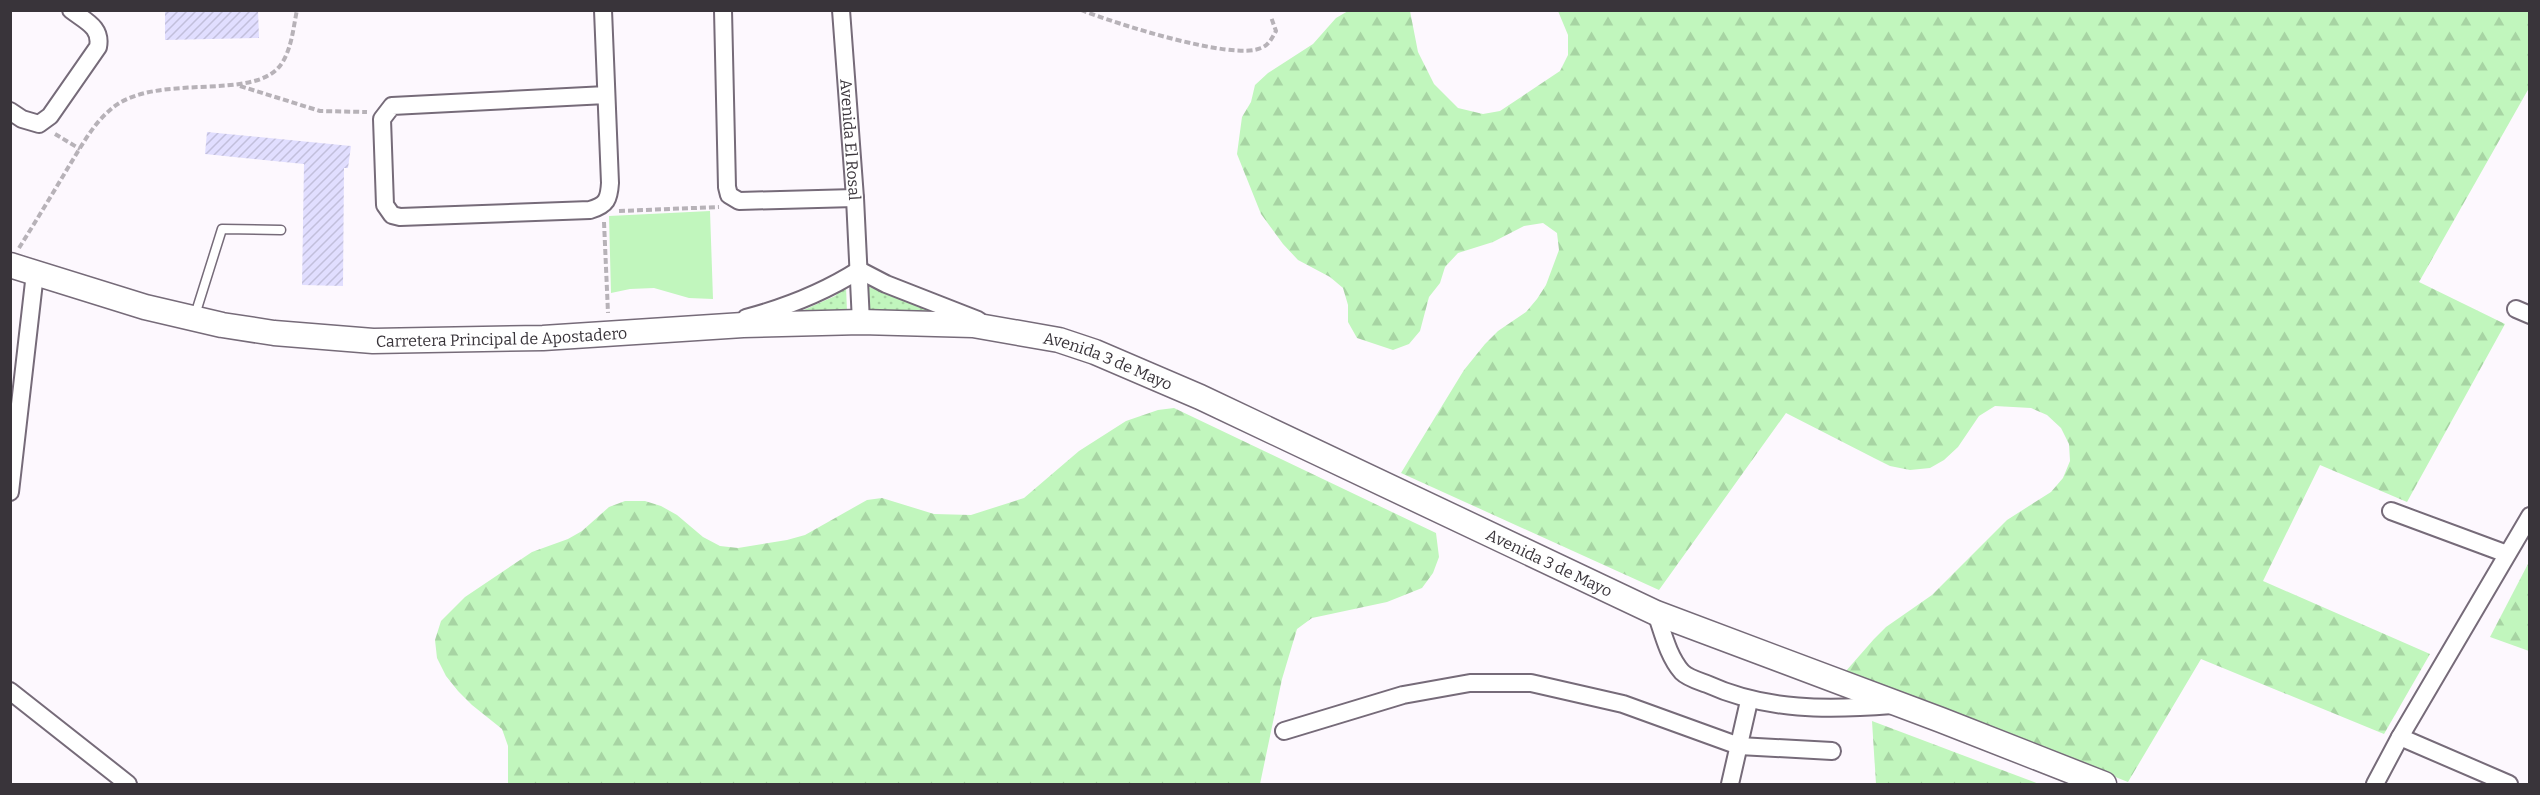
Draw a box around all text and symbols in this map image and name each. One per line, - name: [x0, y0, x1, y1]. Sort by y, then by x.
- street label: Avenida El Rosal: [837, 78, 865, 201]
- street label: Carretera Principal de Apostadero: [376, 323, 628, 350]
- street label: Avenida 3 de Mayo: [1042, 328, 1175, 394]
- street label: Avenida 3 de Mayo: [1483, 525, 1615, 600]

